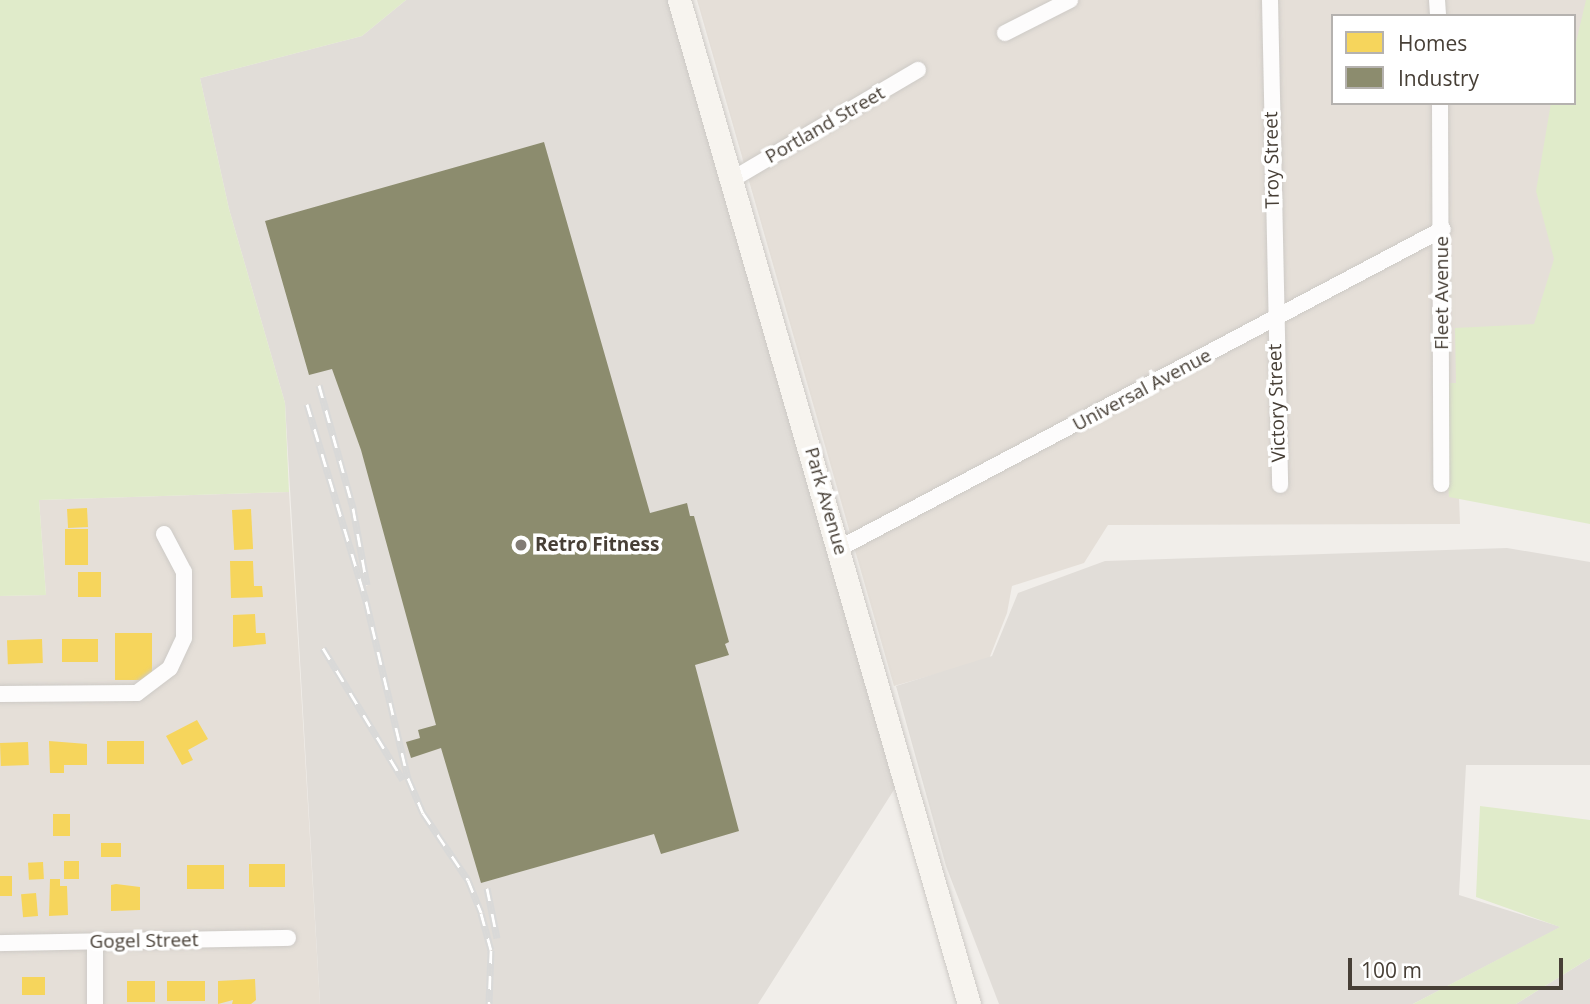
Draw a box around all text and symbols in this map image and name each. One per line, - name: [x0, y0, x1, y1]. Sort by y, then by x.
- legend: [1331, 14, 1576, 105]
- text: Homes: [1398, 29, 1467, 57]
- text: Industry: [1398, 64, 1479, 92]
- street label: Portland Street: [761, 82, 889, 168]
- street label: Troy Street: [1260, 111, 1284, 209]
- street label: Fleet Avenue: [1431, 236, 1453, 350]
- street label: Victory Street: [1264, 343, 1290, 463]
- street label: Universal Avenue: [1069, 344, 1215, 436]
- street label: Park Avenue: [800, 445, 852, 557]
- place label: Retro Fitness: [535, 534, 659, 556]
- marker: Retro Fitness: [513, 537, 529, 553]
- street label: Gogel Street: [89, 929, 199, 953]
- scale bar: [1352, 944, 1567, 988]
- text: 100 m: [1361, 956, 1422, 984]

